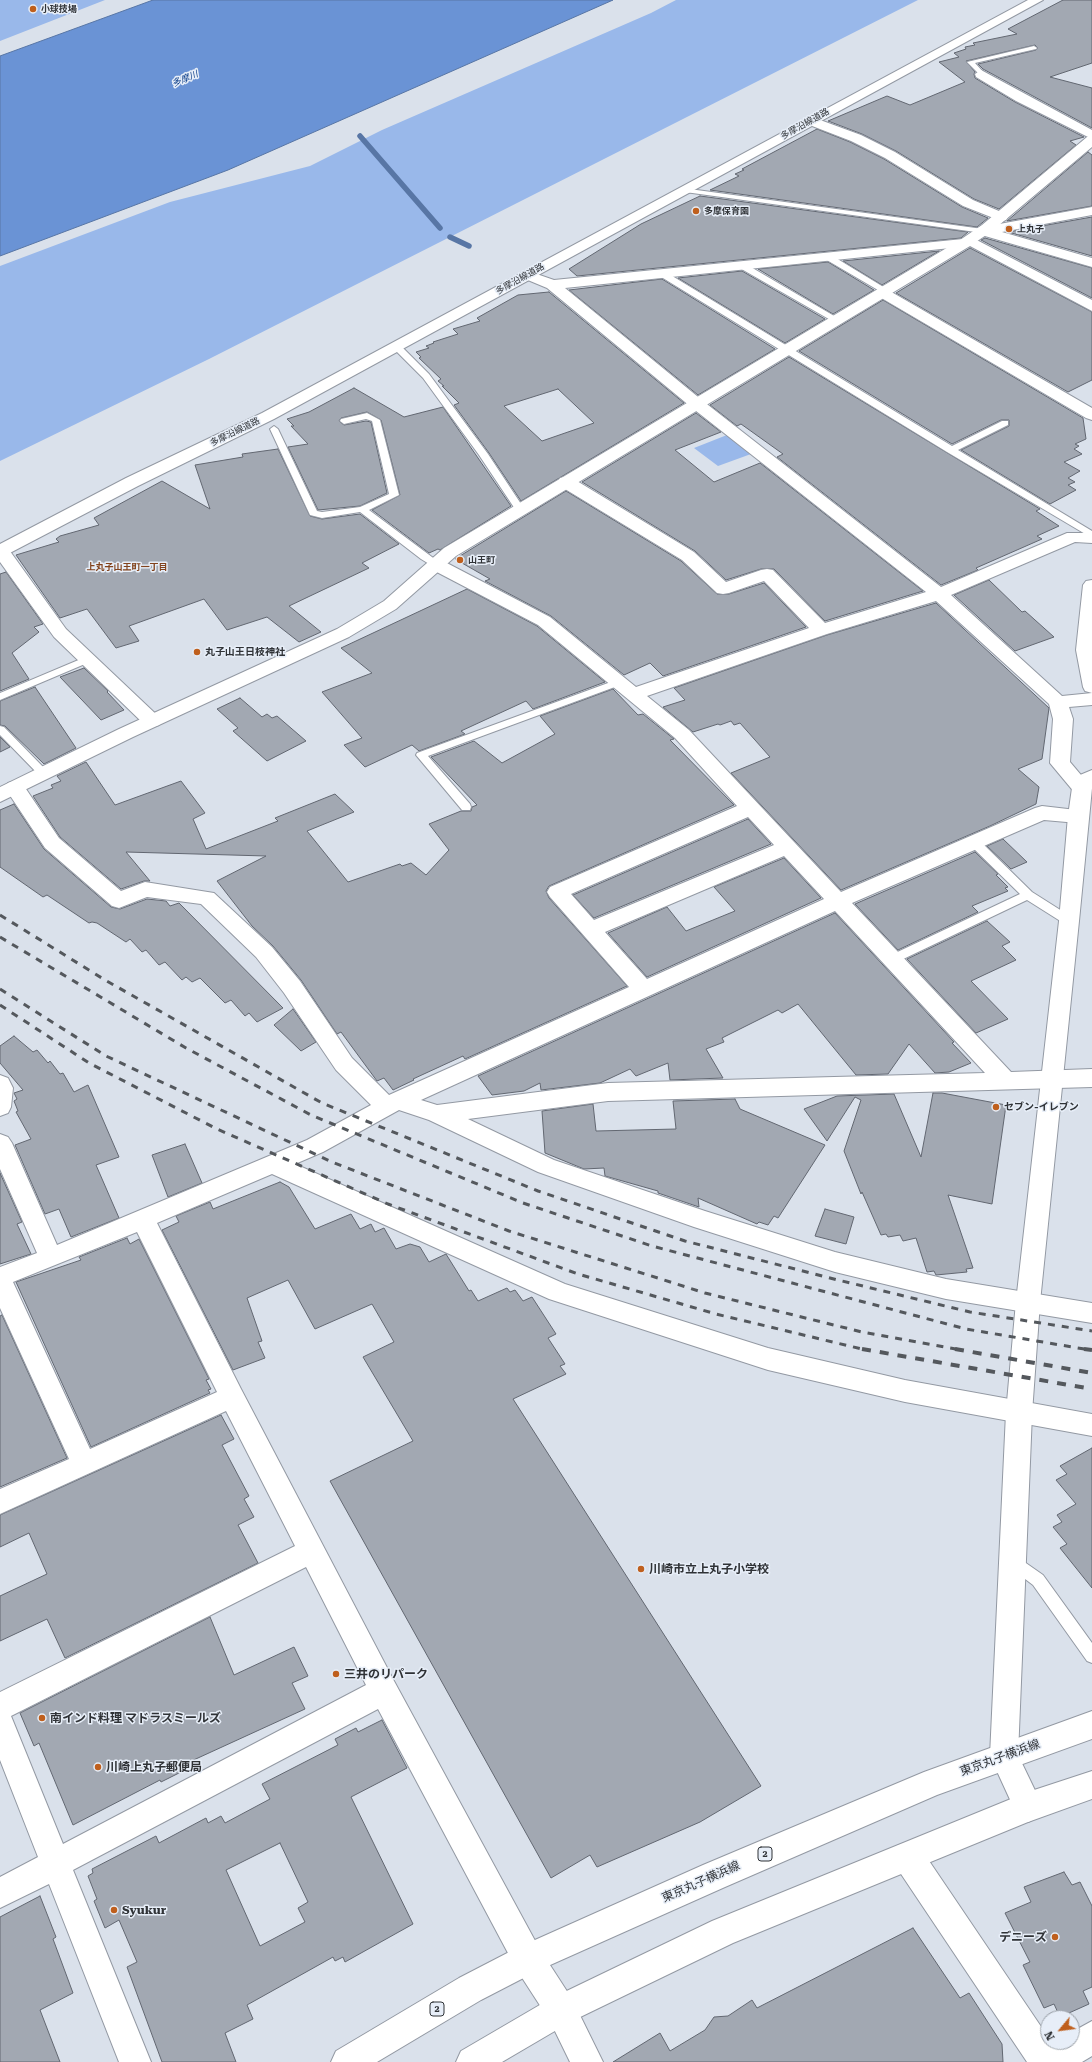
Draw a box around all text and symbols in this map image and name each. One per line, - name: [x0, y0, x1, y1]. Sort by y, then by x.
- marker: 小球技場: [28, 4, 38, 14]
- place label: 小球技場: [41, 4, 77, 14]
- water label: 多摩川: [170, 69, 200, 89]
- street label: 多摩沿線道路: [779, 106, 831, 142]
- marker: 多摩保育園: [691, 206, 701, 216]
- place label: 多摩保育園: [704, 206, 749, 216]
- marker: 上丸子: [1004, 224, 1014, 234]
- place label: 上丸子: [1017, 224, 1044, 234]
- street label: 多摩沿線道路: [494, 261, 546, 297]
- street label: 多摩沿線道路: [208, 415, 262, 449]
- marker: 山王町: [455, 555, 465, 565]
- place label: 山王町: [468, 555, 495, 565]
- district label: 上丸子山王町一丁目: [87, 562, 167, 572]
- place label: 丸子山王日枝神社: [205, 646, 285, 658]
- marker: 丸子山王日枝神社: [192, 647, 202, 657]
- place label: セブン-イレブン: [1004, 1101, 1079, 1113]
- marker: セブン-イレブン: [991, 1102, 1001, 1112]
- place label: 川崎市立上丸子小学校: [649, 1562, 769, 1576]
- marker: 川崎市立上丸子小学校: [636, 1564, 646, 1574]
- place label: 三井のリパーク: [344, 1667, 428, 1681]
- marker: 三井のリパーク: [331, 1669, 341, 1679]
- place label: 南インド料理 マドラスミールズ: [50, 1711, 221, 1725]
- marker: 南インド料理 マドラスミールズ: [37, 1713, 47, 1723]
- street label: 東京丸子横浜線: [958, 1737, 1042, 1779]
- place label: 川崎上丸子郵便局: [106, 1760, 202, 1774]
- marker: 川崎上丸子郵便局: [93, 1762, 103, 1772]
- road number: 2: [758, 1847, 772, 1861]
- street label: 東京丸子横浜線: [660, 1858, 742, 1906]
- place label: Syukur: [122, 1903, 166, 1917]
- marker: Syukur: [109, 1905, 119, 1915]
- place label: デニーズ: [999, 1930, 1047, 1944]
- marker: デニーズ: [1050, 1932, 1060, 1942]
- road number: 2: [430, 2002, 444, 2016]
- north arrow: [1040, 2010, 1080, 2050]
- text: N: [1042, 2029, 1058, 2042]

